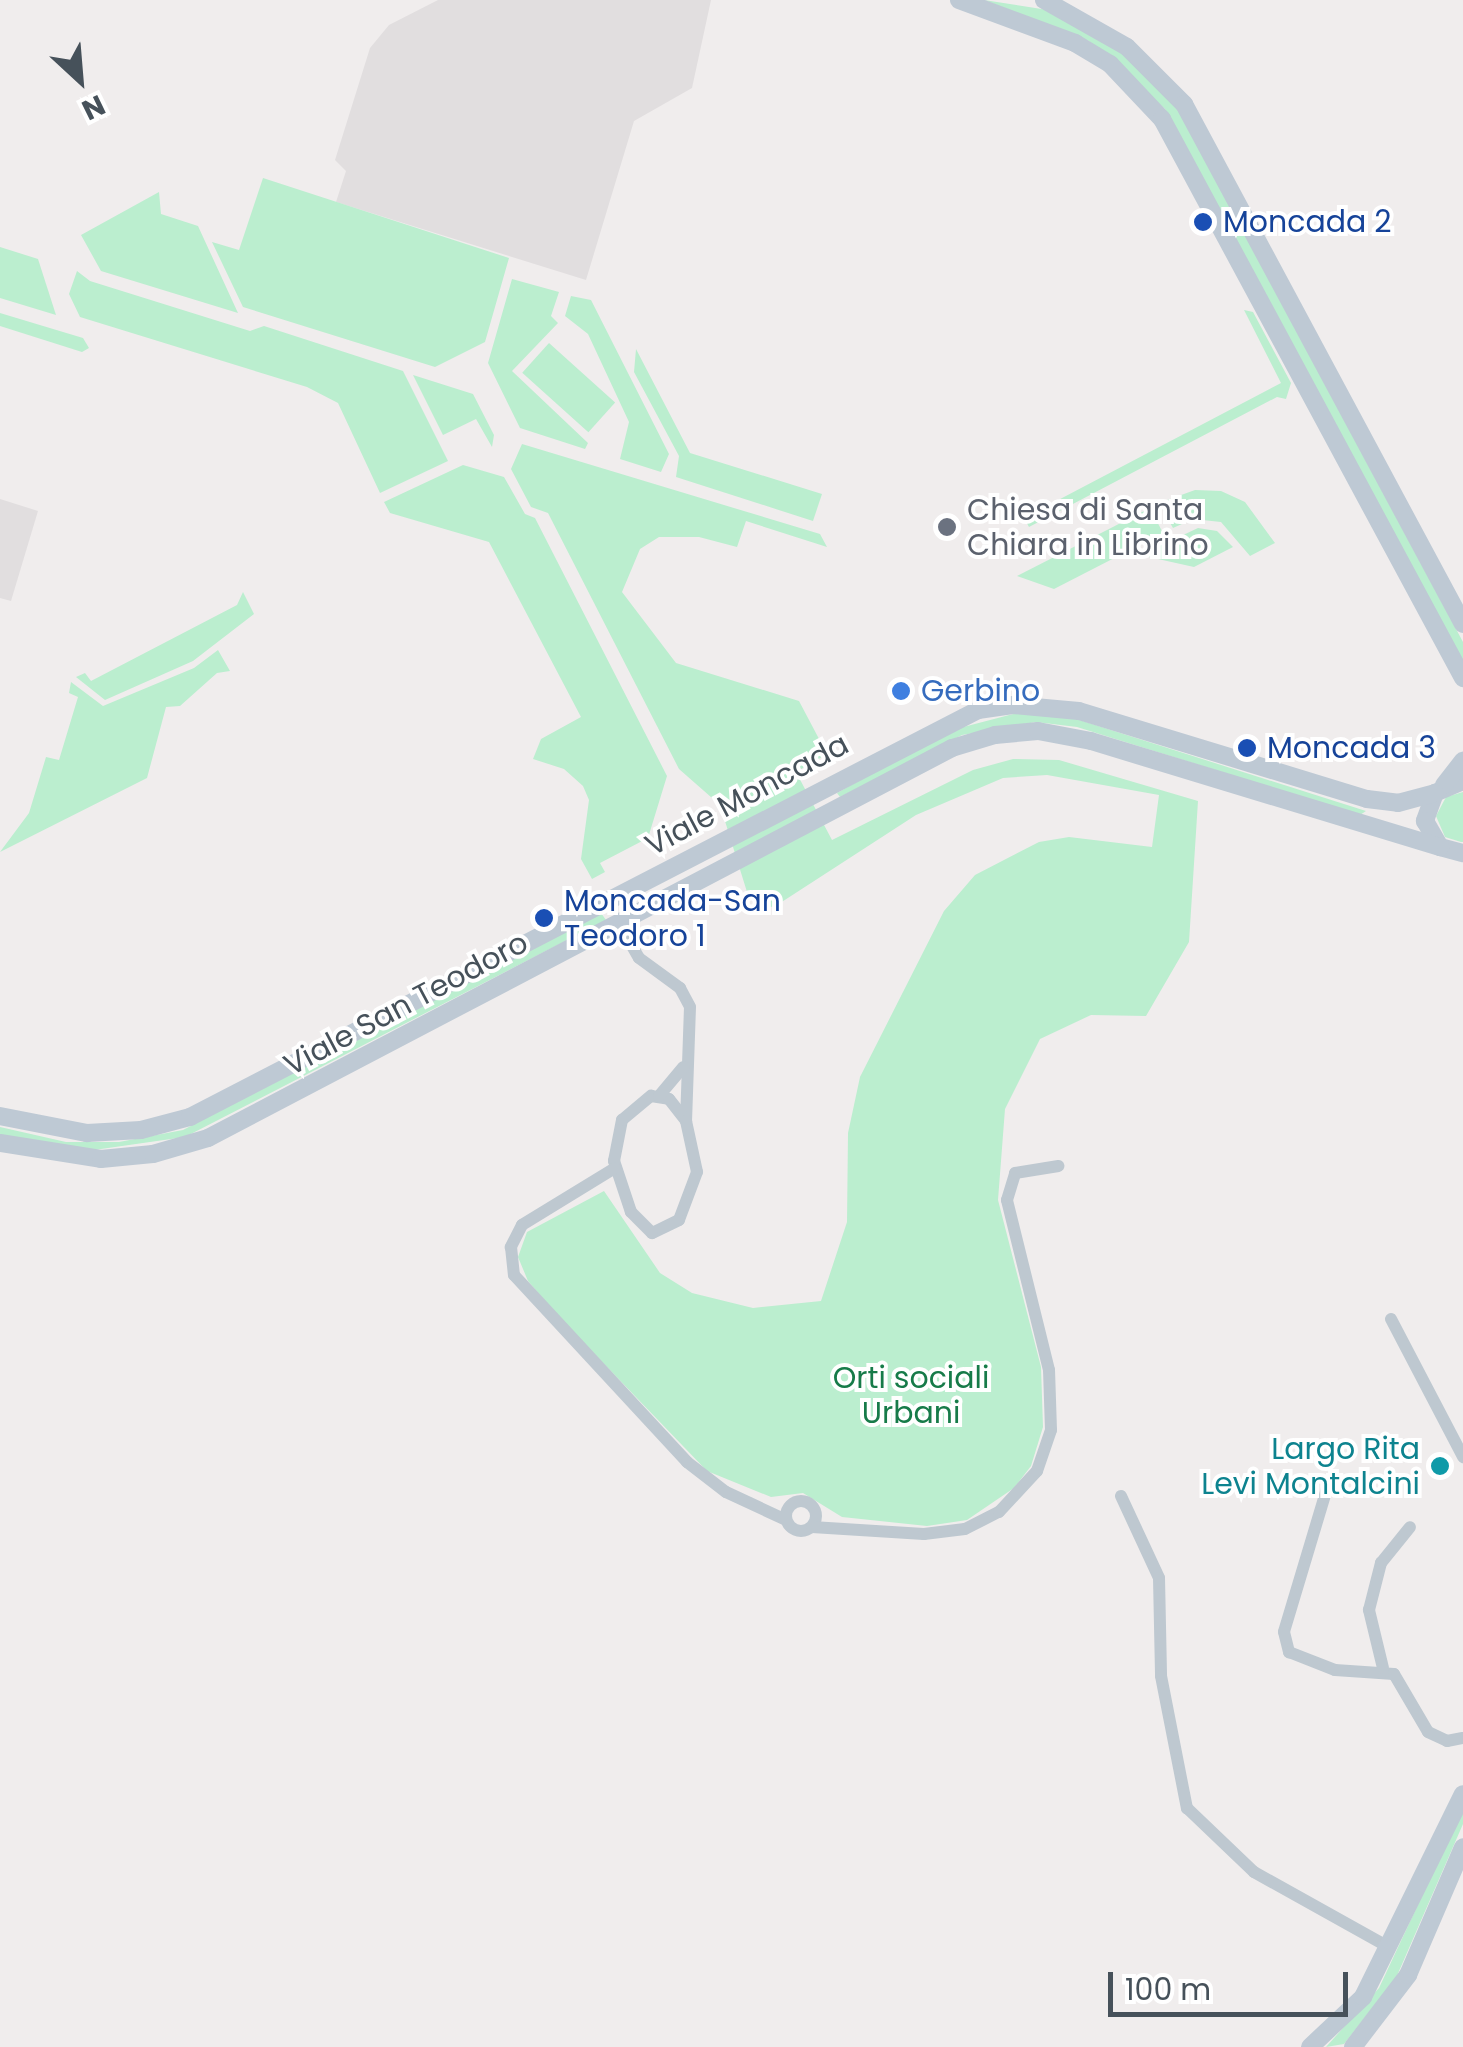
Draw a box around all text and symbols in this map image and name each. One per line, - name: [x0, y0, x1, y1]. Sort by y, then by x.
- north arrow: [30, 30, 130, 130]
- text: N: [75, 85, 111, 130]
- place label: Moncada 2: [1223, 204, 1392, 240]
- marker: Moncada 2: [1192, 211, 1214, 233]
- place label: Chiesa di Santa Chiara in Librino: [967, 492, 1209, 562]
- marker: Chiesa di Santa Chiara in Librino: [936, 516, 958, 538]
- place label: Gerbino: [921, 673, 1040, 709]
- marker: Gerbino: [890, 680, 912, 702]
- street label: Viale Moncada: [639, 726, 855, 864]
- place label: Moncada 3: [1267, 730, 1436, 766]
- marker: Moncada 3: [1236, 737, 1258, 759]
- place label: Moncada-San Teodoro 1: [564, 883, 781, 954]
- marker: Moncada-San Teodoro 1: [533, 907, 555, 929]
- street label: Viale San Teodoro: [278, 925, 534, 1083]
- park label: Orti sociali Urbani: [833, 1360, 989, 1430]
- place label: Largo Rita Levi Montalcini: [1201, 1431, 1420, 1502]
- marker: Largo Rita Levi Montalcini: [1429, 1455, 1451, 1477]
- scale bar: [1113, 1952, 1353, 2014]
- text: 100 m: [1125, 1968, 1211, 2011]

